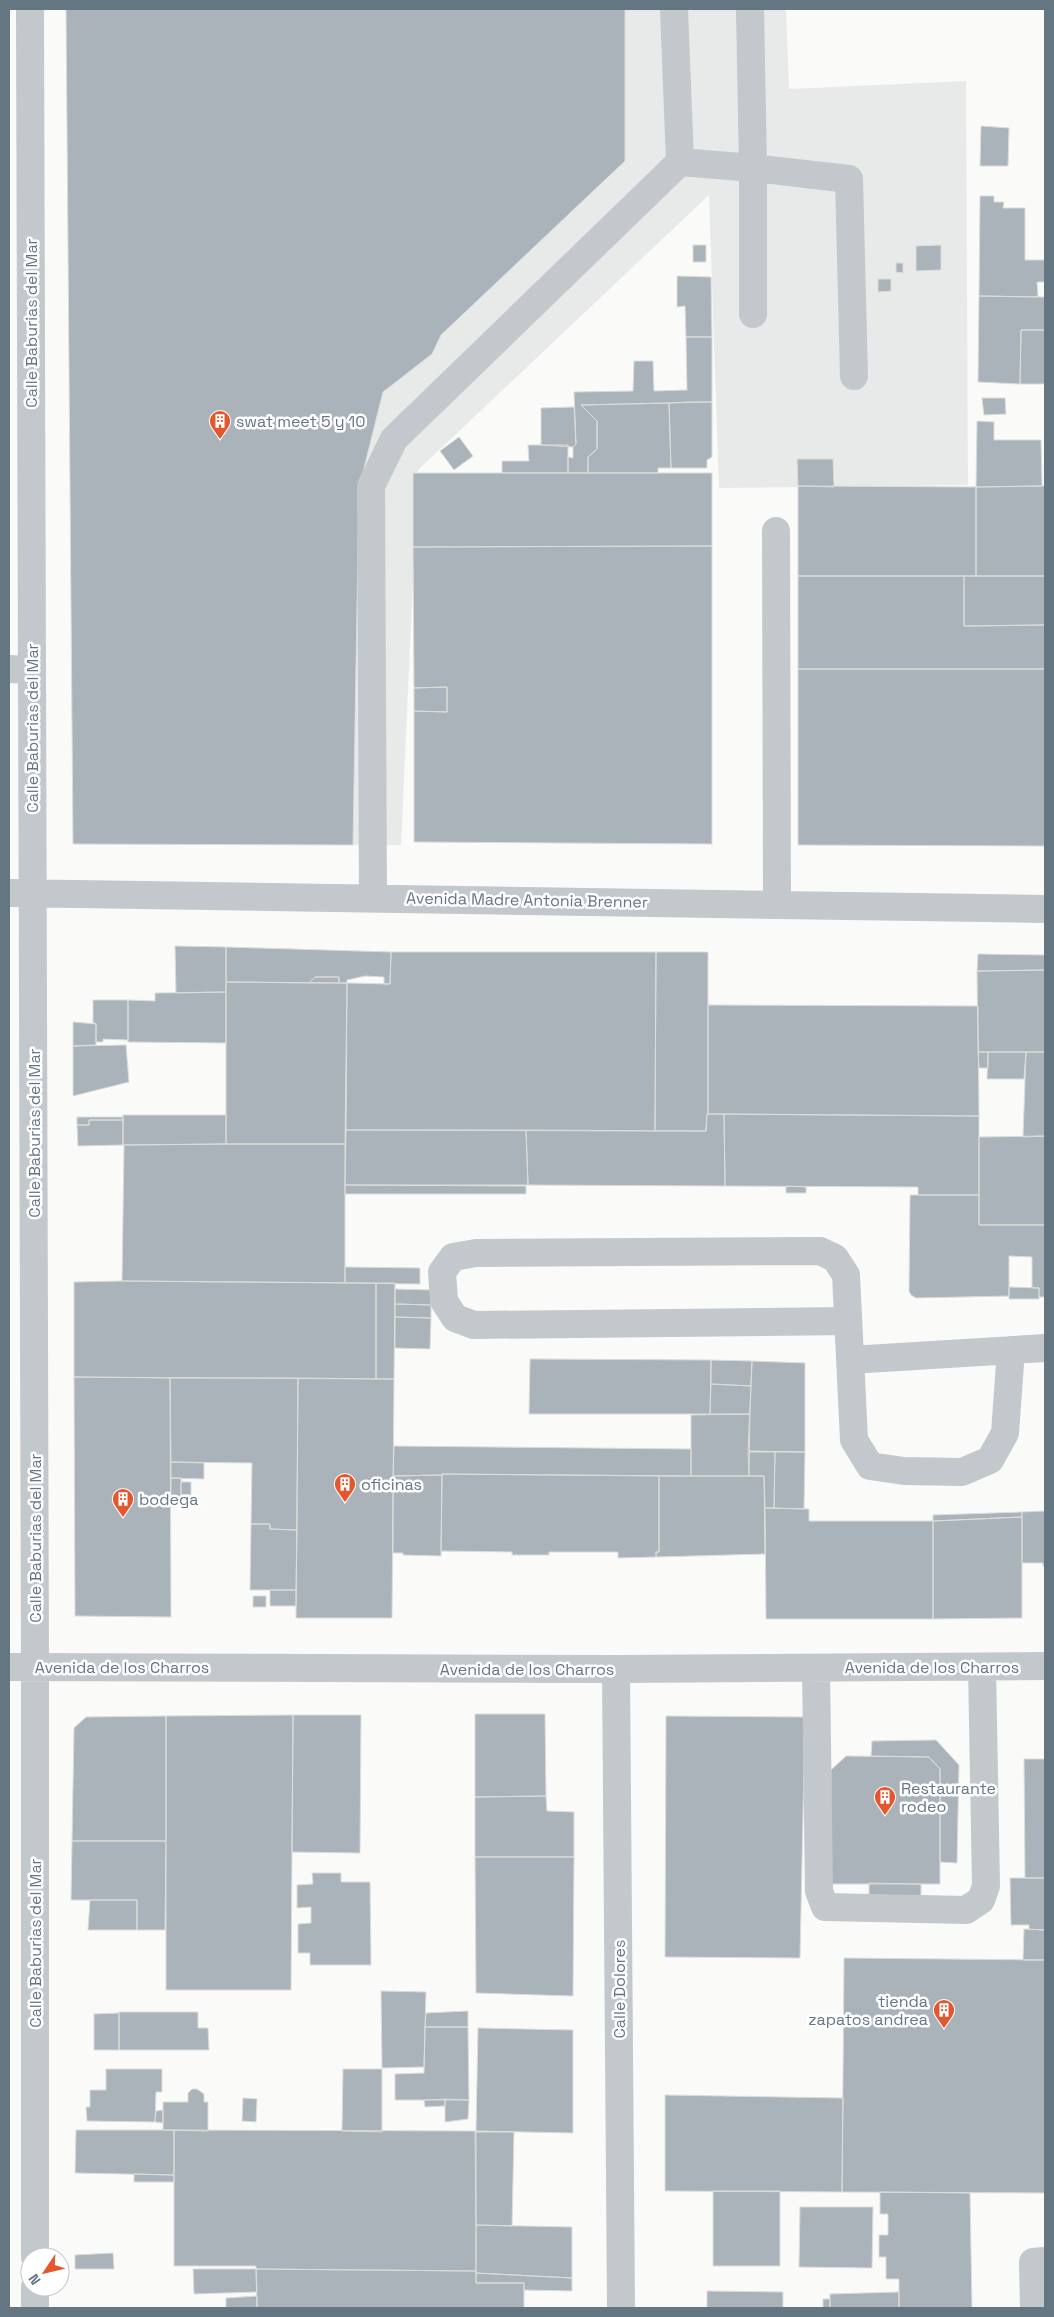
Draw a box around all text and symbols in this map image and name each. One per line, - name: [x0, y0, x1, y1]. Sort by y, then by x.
- street label: Calle Baburias del Mar: [21, 238, 42, 408]
- building icon: swat meet 5 y 10: [208, 409, 232, 440]
- place label: swat meet 5 y 10: [236, 411, 366, 432]
- street label: Calle Baburias del Mar: [22, 643, 43, 813]
- street label: Avenida Madre Antonia Brenner: [406, 887, 648, 913]
- street label: Calle Baburias del Mar: [24, 1048, 45, 1218]
- street label: Calle Baburias del Mar: [25, 1453, 46, 1623]
- building icon: oficinas: [333, 1472, 357, 1503]
- place label: oficinas: [361, 1474, 422, 1495]
- building icon: bodega: [111, 1487, 135, 1518]
- place label: bodega: [139, 1489, 198, 1510]
- street label: Avenida de los Charros: [35, 1657, 209, 1678]
- street label: Avenida de los Charros: [845, 1657, 1019, 1678]
- street label: Avenida de los Charros: [440, 1659, 614, 1680]
- place label: Restaurante rodeo: [901, 1778, 996, 1817]
- building icon: Restaurante rodeo: [873, 1785, 897, 1816]
- street label: Calle Baburias del Mar: [25, 1858, 46, 2028]
- street label: Calle Dolores: [609, 1940, 630, 2038]
- place label: tienda zapatos andrea: [808, 1991, 928, 2030]
- building icon: tienda zapatos andrea: [932, 1998, 956, 2029]
- north arrow: [20, 2247, 70, 2297]
- text: N: [24, 2270, 44, 2288]

